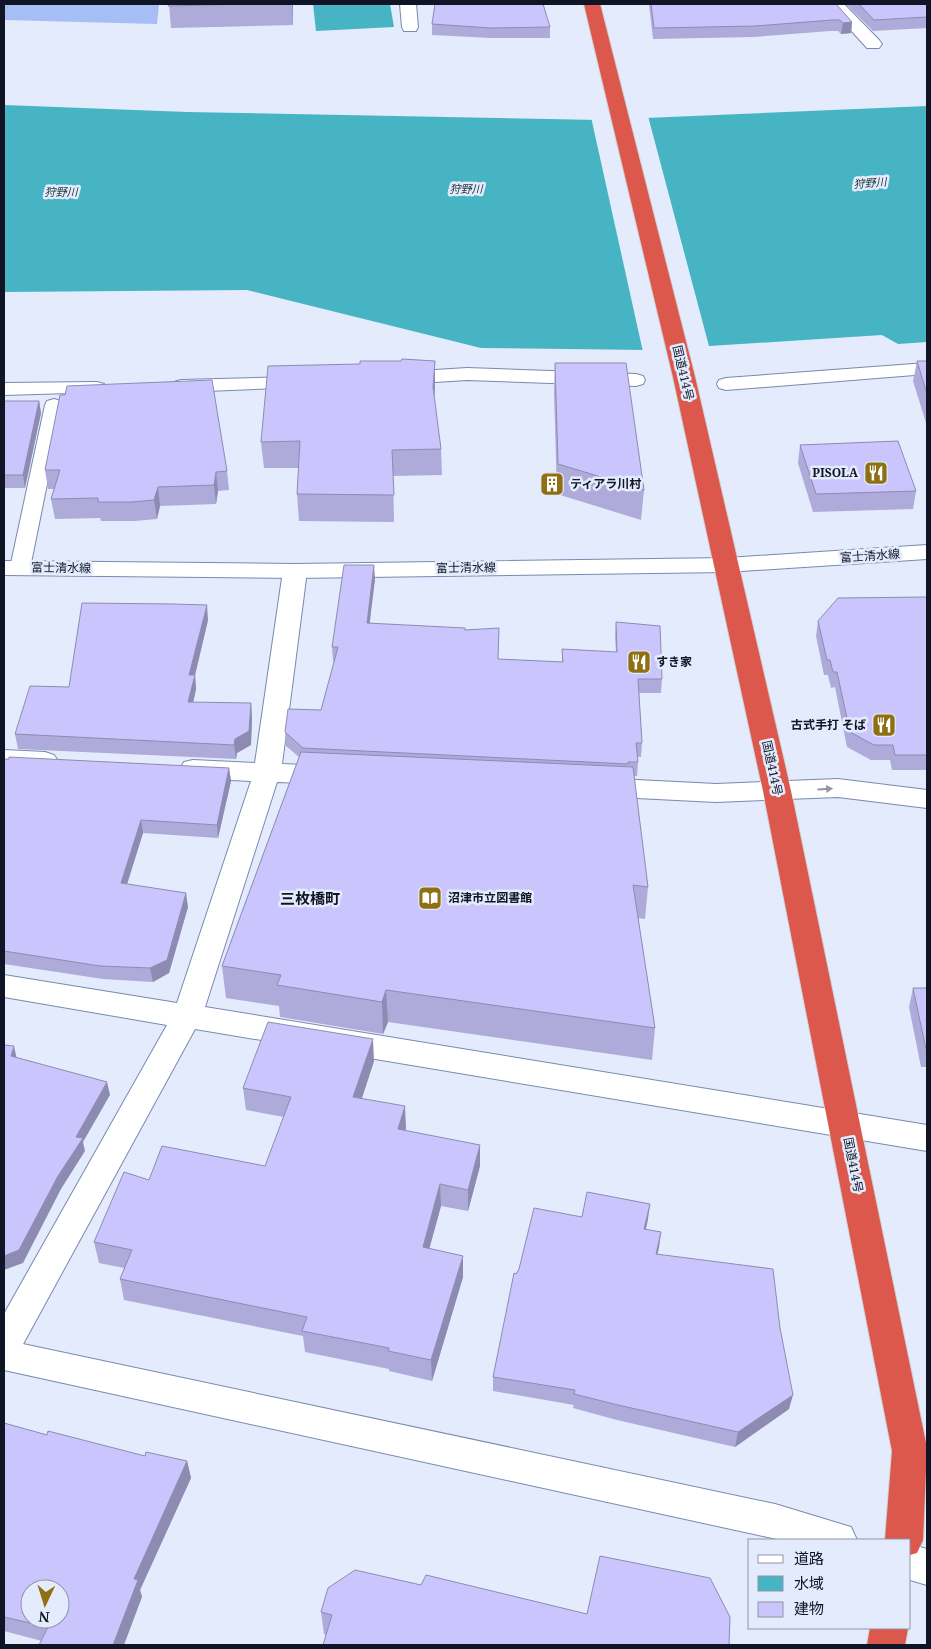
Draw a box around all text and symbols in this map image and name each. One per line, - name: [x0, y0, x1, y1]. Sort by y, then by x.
- water label: 狩野川: [853, 174, 888, 191]
- water label: 狩野川: [450, 181, 483, 196]
- water label: 狩野川: [45, 184, 78, 199]
- street label: 国道414号: [669, 344, 698, 402]
- restaurant icon: PISOLA: [863, 460, 889, 486]
- place label: PISOLA: [812, 464, 859, 481]
- building icon: ティアラ川村: [539, 471, 565, 497]
- place label: ティアラ川村: [570, 475, 641, 492]
- street label: 富士清水線: [839, 545, 900, 566]
- street label: 富士清水線: [31, 558, 91, 577]
- street label: 富士清水線: [436, 558, 496, 577]
- restaurant icon: すき家: [626, 649, 652, 675]
- place label: すき家: [656, 653, 692, 670]
- restaurant icon: 古式手打 そば: [871, 712, 897, 738]
- place label: 古式手打 そば: [791, 716, 866, 733]
- street label: 国道414号: [758, 739, 787, 797]
- one-way arrow: [818, 784, 834, 792]
- library icon: 沼津市立図書館: [417, 885, 443, 911]
- district label: 三枚橋町: [280, 888, 340, 908]
- place label: 沼津市立図書館: [448, 889, 532, 906]
- street label: 国道414号: [840, 1136, 867, 1194]
- legend: [748, 1539, 911, 1629]
- text: 道路: [794, 1548, 824, 1568]
- text: 水域: [794, 1573, 824, 1593]
- north arrow: [20, 1579, 70, 1629]
- text: 建物: [794, 1598, 824, 1618]
- text: N: [38, 1608, 50, 1627]

